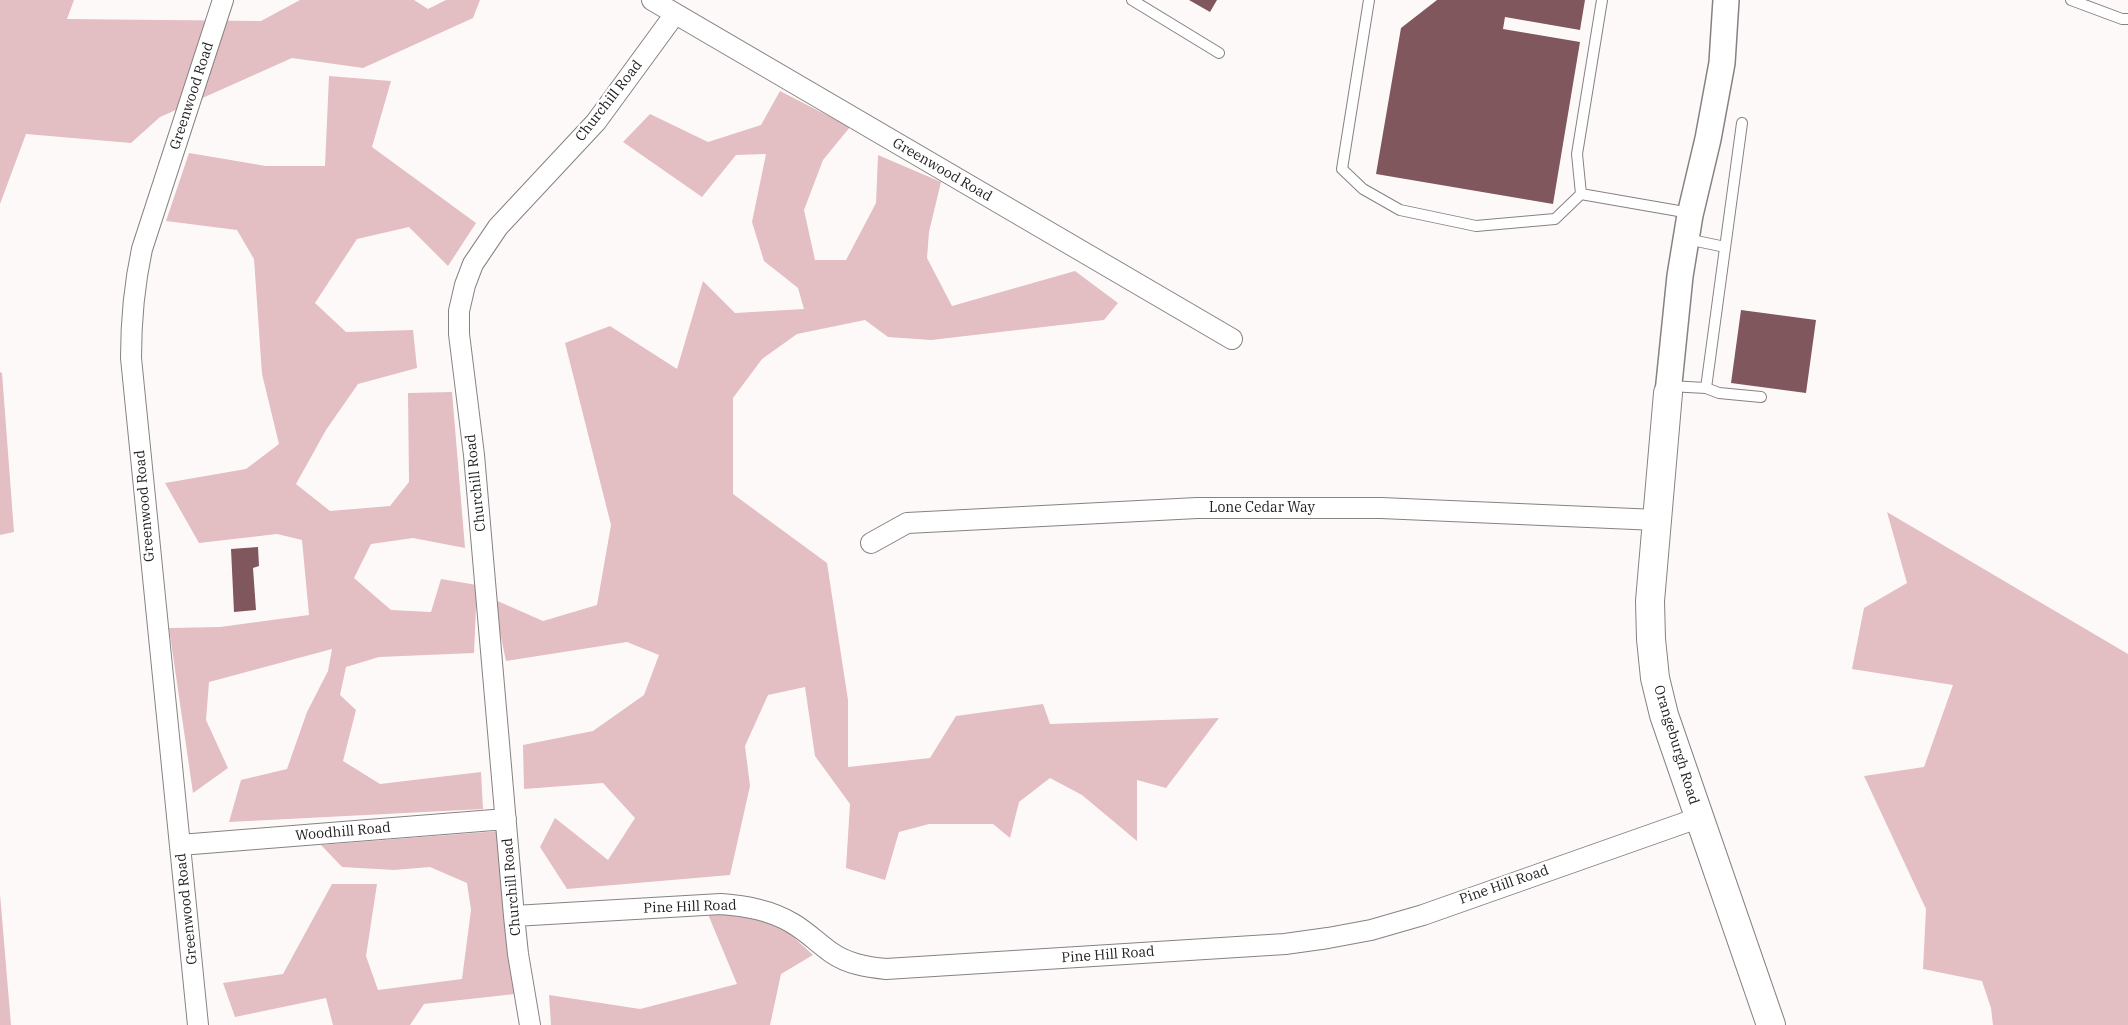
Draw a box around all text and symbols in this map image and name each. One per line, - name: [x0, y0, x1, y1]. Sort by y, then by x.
- street label: Greenwood Road: [167, 40, 217, 152]
- street label: Churchill Road: [572, 57, 646, 145]
- street label: Greenwood Road: [889, 135, 995, 205]
- street label: Churchill Road: [463, 433, 489, 533]
- street label: Greenwood Road: [132, 449, 158, 563]
- street label: Lone Cedar Way: [1209, 500, 1315, 516]
- street label: Orangeburgh Road: [1650, 683, 1702, 807]
- street label: Woodhill Road: [295, 819, 391, 845]
- street label: Churchill Road: [499, 837, 525, 937]
- street label: Greenwood Road: [173, 852, 201, 966]
- street label: Pine Hill Road: [1457, 862, 1551, 908]
- street label: Pine Hill Road: [643, 897, 737, 917]
- street label: Pine Hill Road: [1061, 943, 1155, 967]

